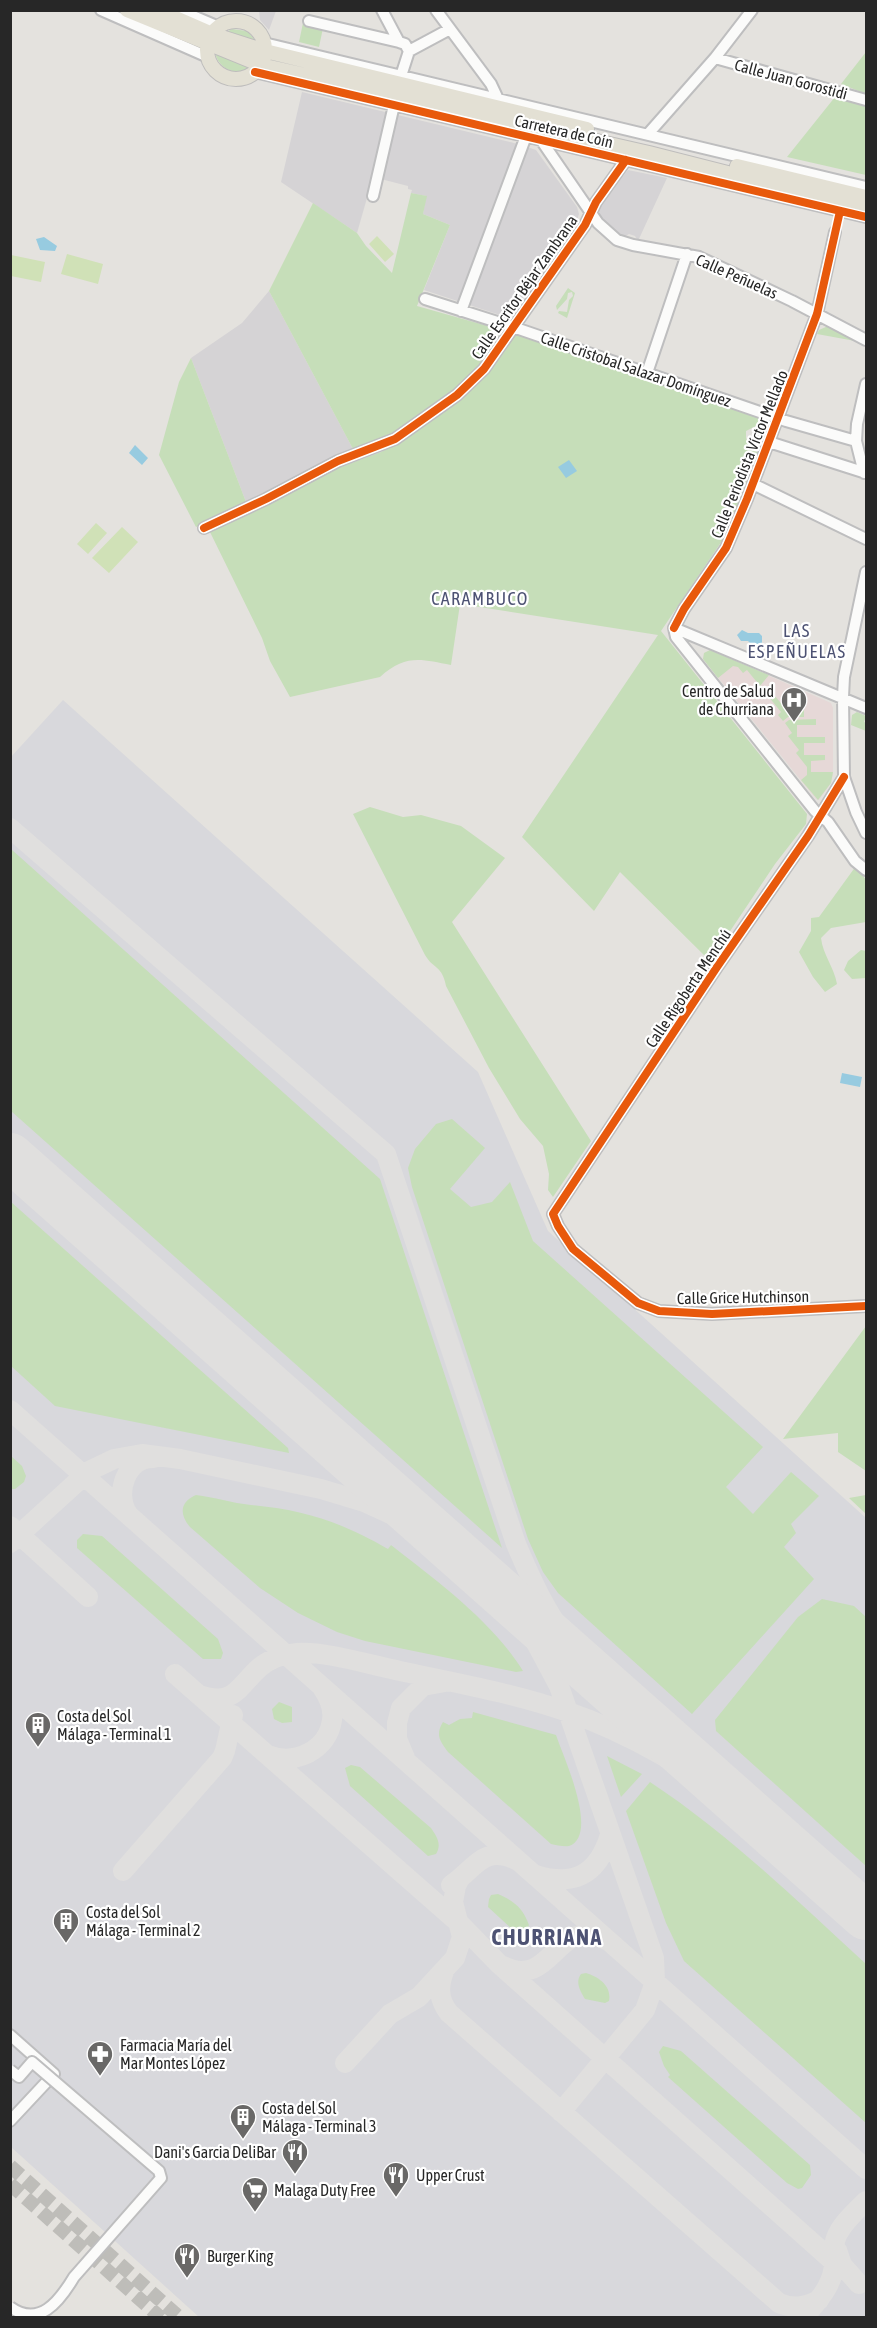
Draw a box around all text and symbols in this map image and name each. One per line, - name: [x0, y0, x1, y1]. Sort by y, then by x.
- street label: Calle Juan Gorostidi: [733, 55, 849, 103]
- street label: Carretera de Coín: [513, 111, 615, 151]
- street label: Calle Escritor Béjar Zambrana: [467, 211, 581, 363]
- street label: Calle Peñuelas: [693, 250, 781, 302]
- street label: Calle Cristobal Salazar Domínguez: [538, 328, 734, 411]
- street label: Calle Periodista Víctor Mellado: [707, 367, 791, 541]
- district label: CARAMBUCO: [431, 588, 529, 609]
- district label: LAS ESPEÑUELAS: [748, 620, 846, 662]
- place label: Centro de Salud de Churriana: [682, 682, 774, 718]
- hospital icon: Centro de Salud de Churriana: [779, 685, 809, 723]
- street label: Calle Rigoberta Menchú: [642, 925, 735, 1051]
- street label: Calle Grice Hutchinson: [677, 1287, 809, 1307]
- place label: Costa del Sol Málaga - Terminal 1: [57, 1707, 172, 1744]
- building icon: Costa del Sol Málaga - Terminal 1: [23, 1710, 53, 1748]
- place label: Costa del Sol Málaga - Terminal 2: [86, 1903, 201, 1940]
- building icon: Costa del Sol Málaga - Terminal 2: [51, 1906, 81, 1944]
- district label: CHURRIANA: [491, 1924, 603, 1950]
- place label: Farmacia María del Mar Montes López: [120, 2036, 233, 2073]
- pharmacy icon: Farmacia María del Mar Montes López: [85, 2039, 115, 2077]
- place label: Costa del Sol Málaga - Terminal 3: [262, 2099, 377, 2136]
- building icon: Costa del Sol Málaga - Terminal 3: [228, 2102, 258, 2140]
- restaurant icon: Dani's Garcia DeliBar: [280, 2137, 310, 2175]
- place label: Dani's Garcia DeliBar: [154, 2143, 276, 2161]
- restaurant icon: Upper Crust: [381, 2160, 411, 2198]
- place label: Upper Crust: [416, 2166, 485, 2185]
- supermarket icon: Malaga Duty Free: [240, 2175, 270, 2213]
- place label: Malaga Duty Free: [274, 2181, 375, 2200]
- restaurant icon: Burger King: [172, 2241, 202, 2279]
- place label: Burger King: [207, 2247, 274, 2266]

